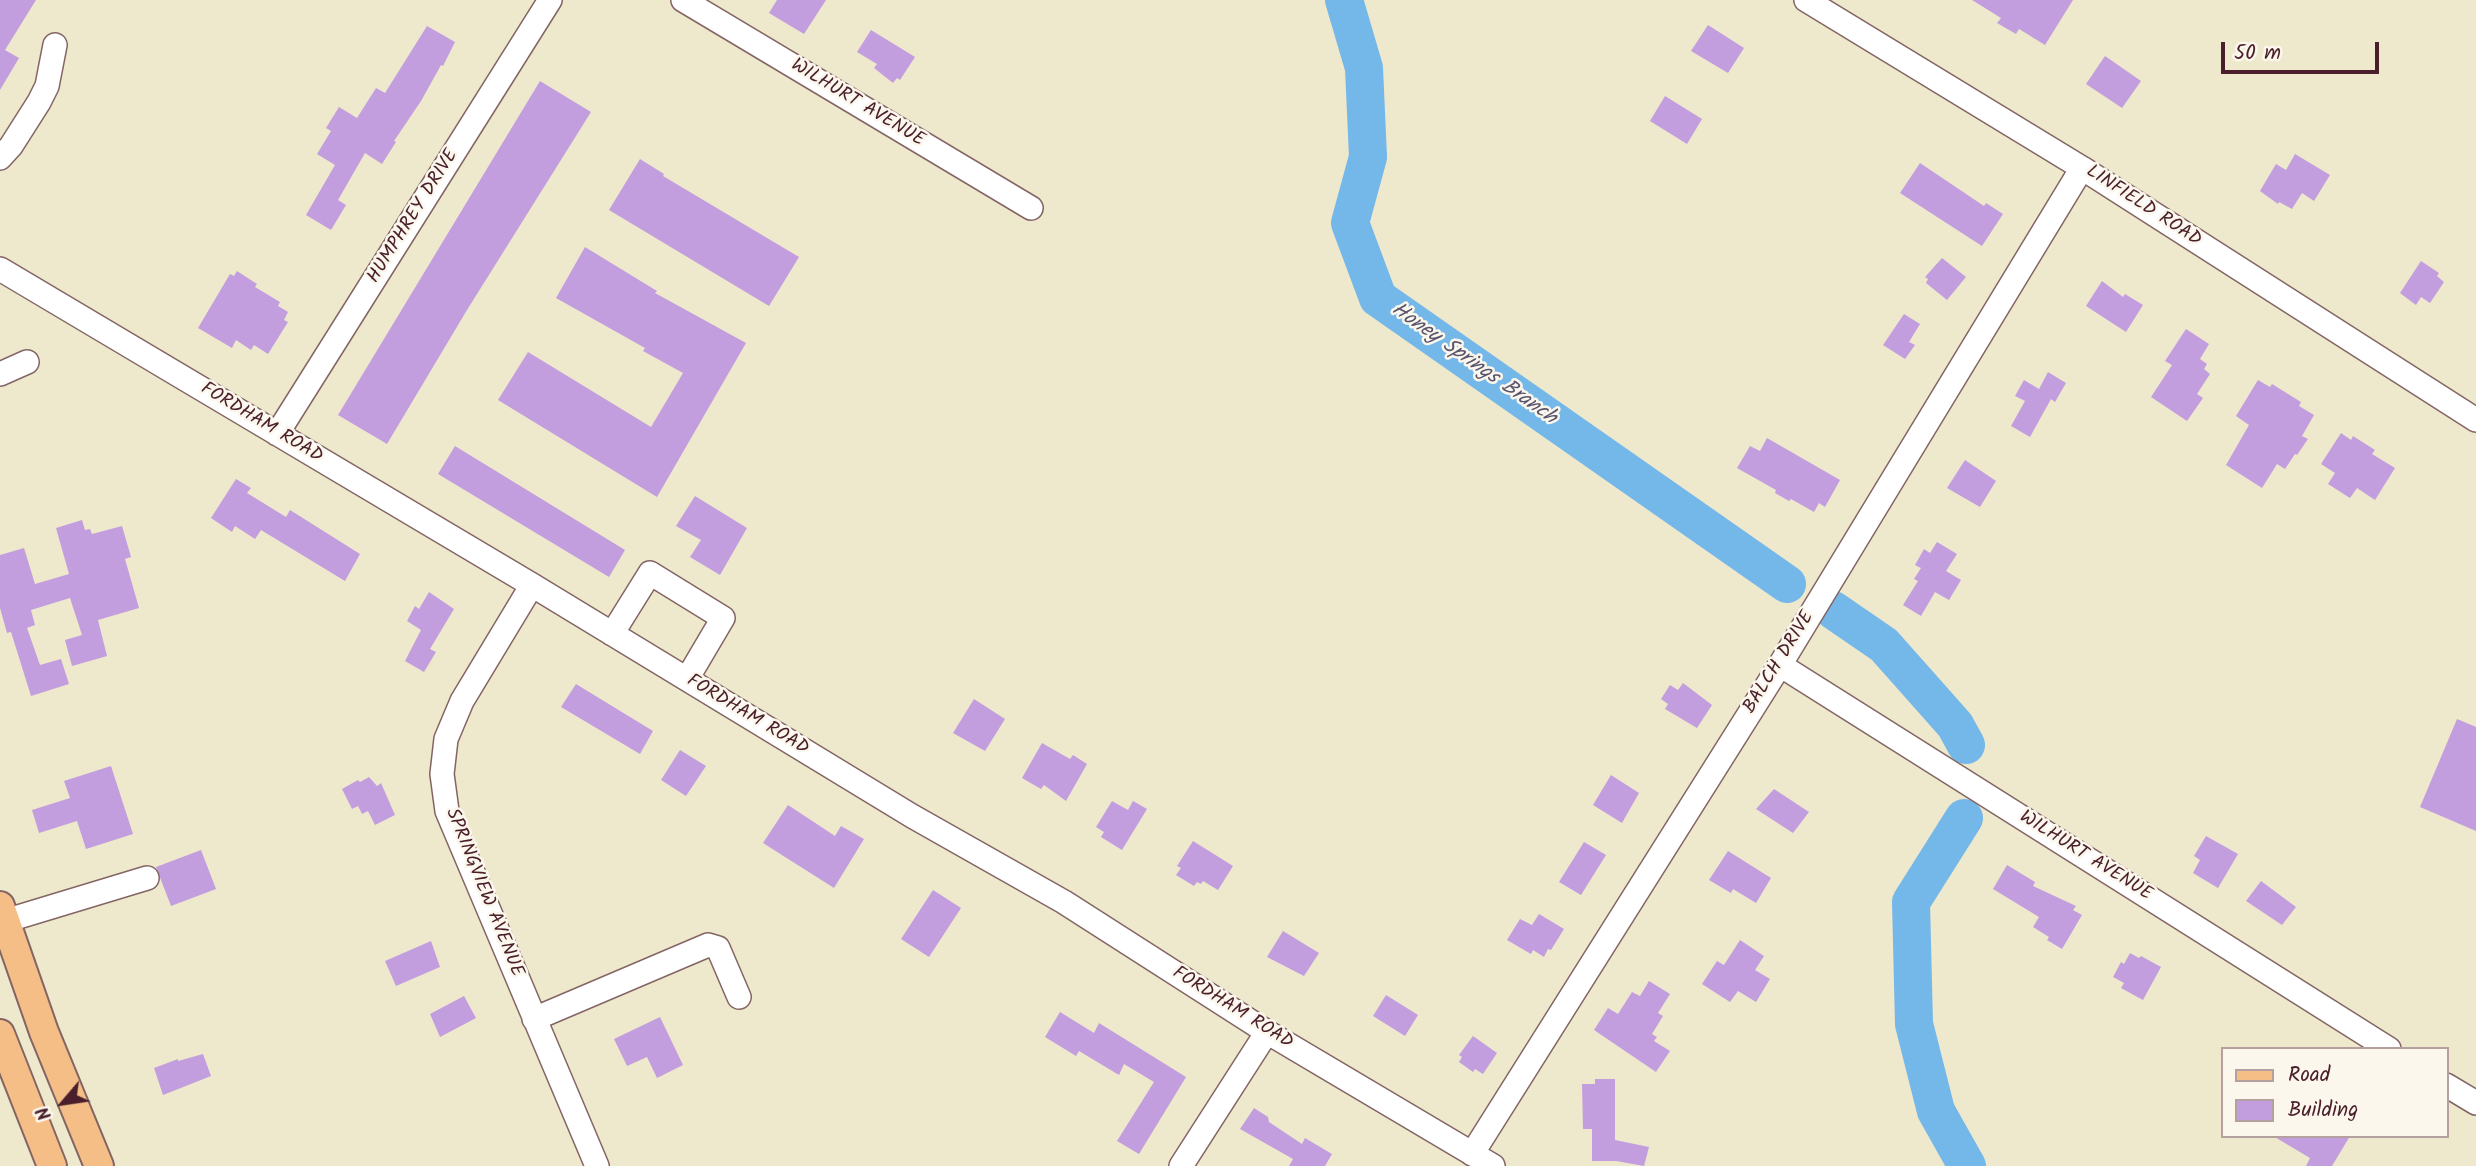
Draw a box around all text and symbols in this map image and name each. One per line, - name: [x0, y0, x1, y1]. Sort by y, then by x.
- scale bar: [2224, 28, 2382, 72]
- text: 50 m: [2234, 37, 2281, 70]
- street label: WILHURT AVENUE: [786, 55, 928, 153]
- street label: HUMPHREY DRIVE: [364, 146, 464, 288]
- street label: LINFIELD ROAD: [2081, 161, 2205, 253]
- water label: Honey Springs Branch: [1385, 298, 1561, 432]
- street label: FORDHAM ROAD: [196, 379, 326, 469]
- street label: BALCH DRIVE: [1740, 608, 1820, 718]
- street label: FORDHAM ROAD: [682, 671, 812, 761]
- street label: SPRINGVIEW AVENUE: [439, 805, 527, 981]
- street label: WILHURT AVENUE: [2014, 807, 2156, 907]
- street label: FORDHAM ROAD: [1167, 963, 1297, 1055]
- legend: [2220, 1047, 2448, 1138]
- text: Road: [2288, 1059, 2330, 1092]
- north arrow: [28, 1068, 98, 1138]
- text: Building: [2288, 1094, 2358, 1127]
- text: N: [29, 1101, 61, 1126]

